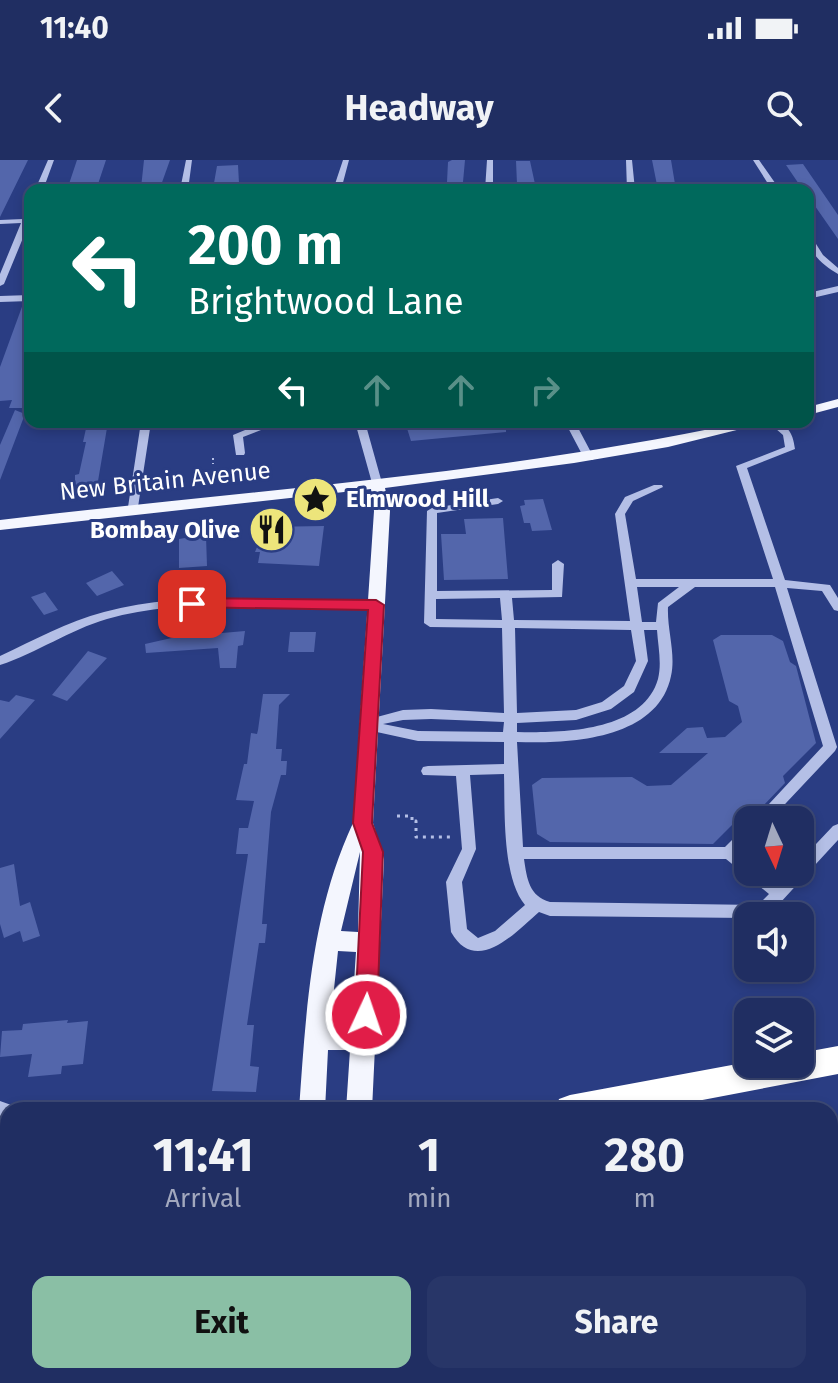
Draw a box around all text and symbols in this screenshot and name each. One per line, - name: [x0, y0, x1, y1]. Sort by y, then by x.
- text: 11:40: [40, 10, 109, 46]
- icon: back: [32, 86, 76, 130]
- text: Headway: [344, 86, 494, 130]
- icon: search: [762, 86, 806, 130]
- text: 200 m: [188, 212, 343, 279]
- icon: left: [56, 216, 160, 320]
- text: Brightwood Lane: [188, 280, 464, 324]
- icon: left: [271, 368, 315, 412]
- icon: ahead: [355, 368, 399, 412]
- icon: ahead: [439, 368, 483, 412]
- icon: right: [523, 368, 567, 412]
- street label: New Britain Avenue: [58, 456, 272, 506]
- place icon: Elmwood Hill: [291, 475, 339, 523]
- place label: Elmwood Hill: [346, 485, 490, 513]
- restaurant icon: Bombay Olive: [247, 506, 295, 554]
- place label: Bombay Olive: [90, 516, 240, 544]
- pin: [158, 570, 226, 638]
- icon: arrive: [170, 582, 214, 626]
- north arrow: [734, 806, 814, 886]
- map controls: [734, 806, 814, 1078]
- button: sound: [734, 902, 814, 982]
- position arrow: [324, 973, 408, 1057]
- button: layers: [734, 998, 814, 1078]
- text: 11:41: [153, 1126, 254, 1184]
- text: 1: [418, 1126, 440, 1184]
- text: 280: [604, 1126, 685, 1184]
- text: Arrival: [165, 1183, 241, 1214]
- text: min: [407, 1183, 451, 1214]
- text: m: [634, 1183, 656, 1214]
- button: Exit: [32, 1276, 411, 1368]
- button: Share: [427, 1276, 806, 1368]

